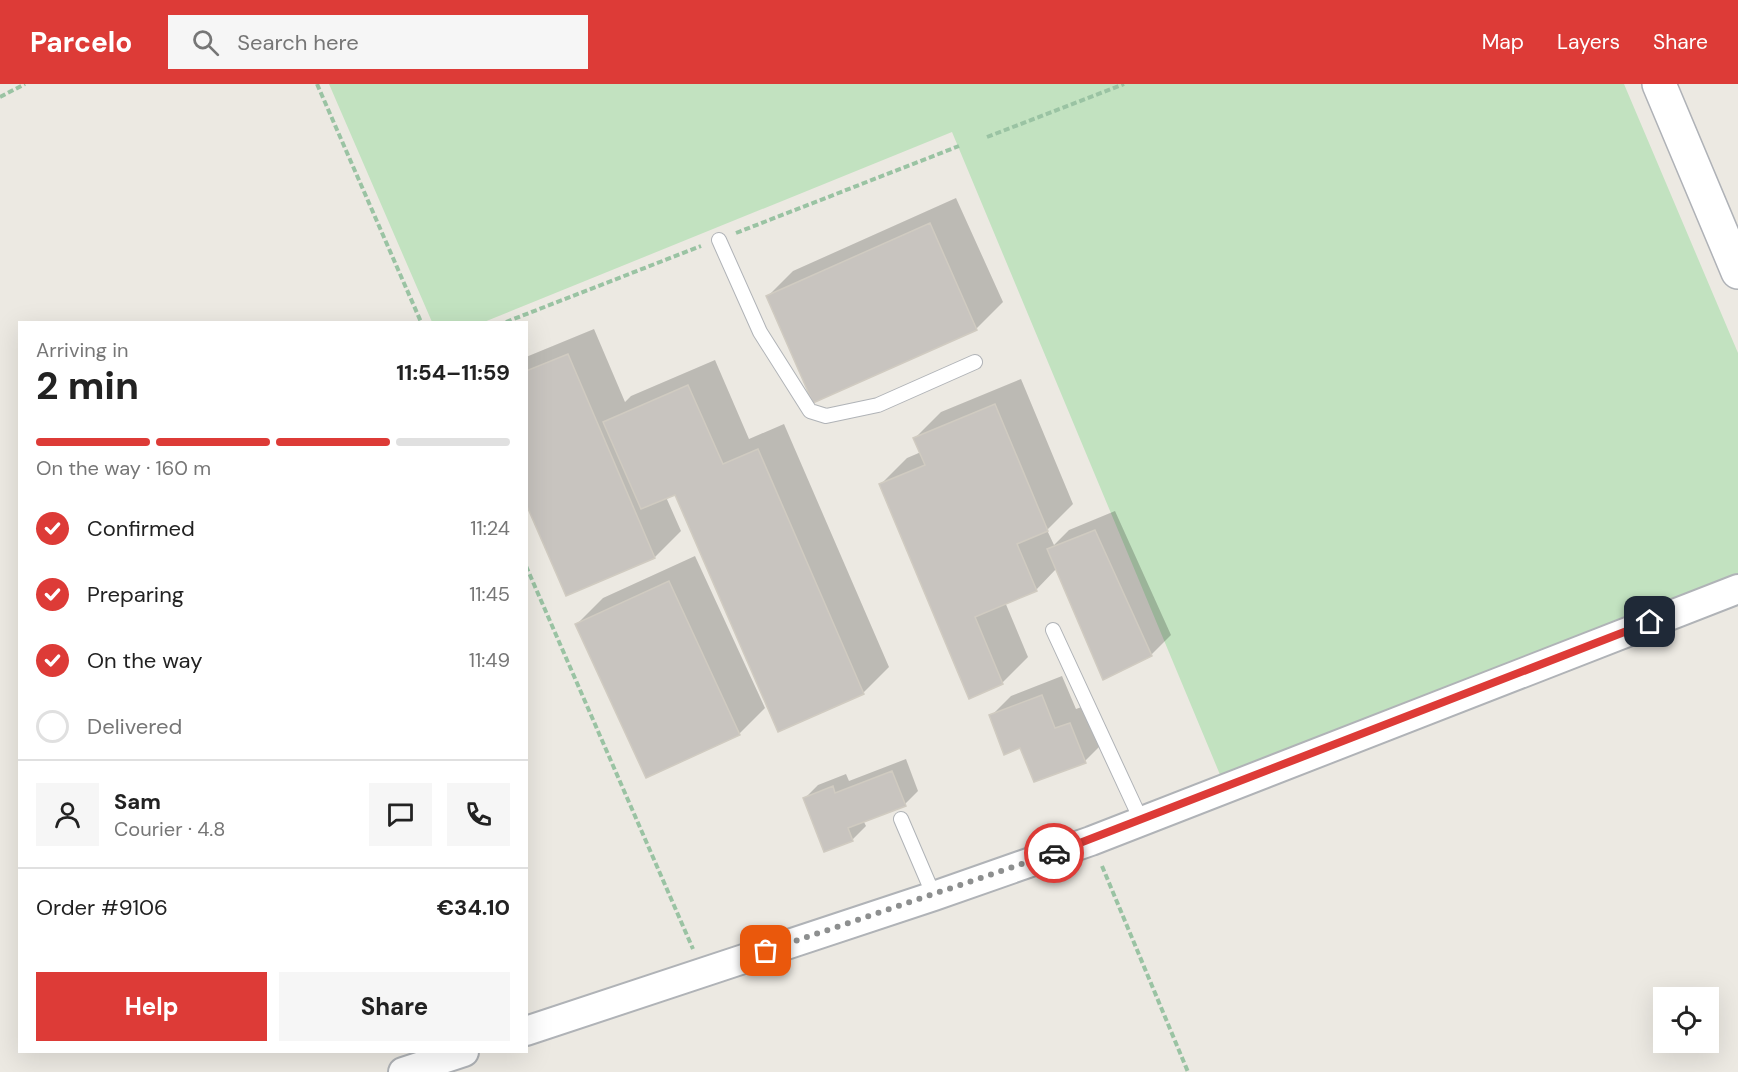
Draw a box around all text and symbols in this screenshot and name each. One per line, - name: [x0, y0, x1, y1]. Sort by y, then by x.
- search box: [168, 15, 588, 69]
- text: Parcelo: [30, 24, 132, 61]
- icon: search: [189, 26, 222, 59]
- text: Search here: [237, 28, 359, 57]
- text: Map: [1482, 28, 1524, 56]
- text: Layers: [1557, 28, 1620, 56]
- text: Share: [1653, 28, 1708, 56]
- text: Arriving in: [36, 337, 128, 363]
- text: 11:54–11:59: [396, 358, 510, 387]
- text: 2 min: [36, 360, 139, 411]
- text: On the way · 160 m: [36, 455, 211, 481]
- icon: check: [36, 512, 69, 545]
- text: Confirmed: [87, 514, 195, 543]
- text: 11:24: [470, 515, 510, 541]
- icon: check: [36, 578, 69, 611]
- text: Preparing: [87, 580, 184, 609]
- text: 11:45: [469, 581, 510, 607]
- pin: [1624, 596, 1675, 647]
- icon: home: [1633, 605, 1666, 638]
- icon: check: [36, 644, 69, 677]
- text: On the way: [87, 646, 202, 675]
- text: 11:49: [469, 647, 510, 673]
- text: Delivered: [87, 712, 182, 741]
- button: person: [36, 783, 99, 846]
- button: chat: [369, 783, 432, 846]
- button: phone: [447, 783, 510, 846]
- text: Sam: [114, 787, 161, 816]
- text: Courier · 4.8: [114, 816, 225, 842]
- courier: [1024, 823, 1084, 883]
- icon: car: [1038, 837, 1071, 870]
- text: Order #9106: [36, 893, 168, 922]
- text: €34.10: [437, 893, 510, 922]
- pin: [740, 925, 791, 976]
- icon: bag: [749, 934, 782, 967]
- button: Help: [36, 972, 267, 1041]
- button: Share: [279, 972, 510, 1041]
- map controls: [1653, 987, 1719, 1053]
- button: locate: [1653, 987, 1719, 1053]

